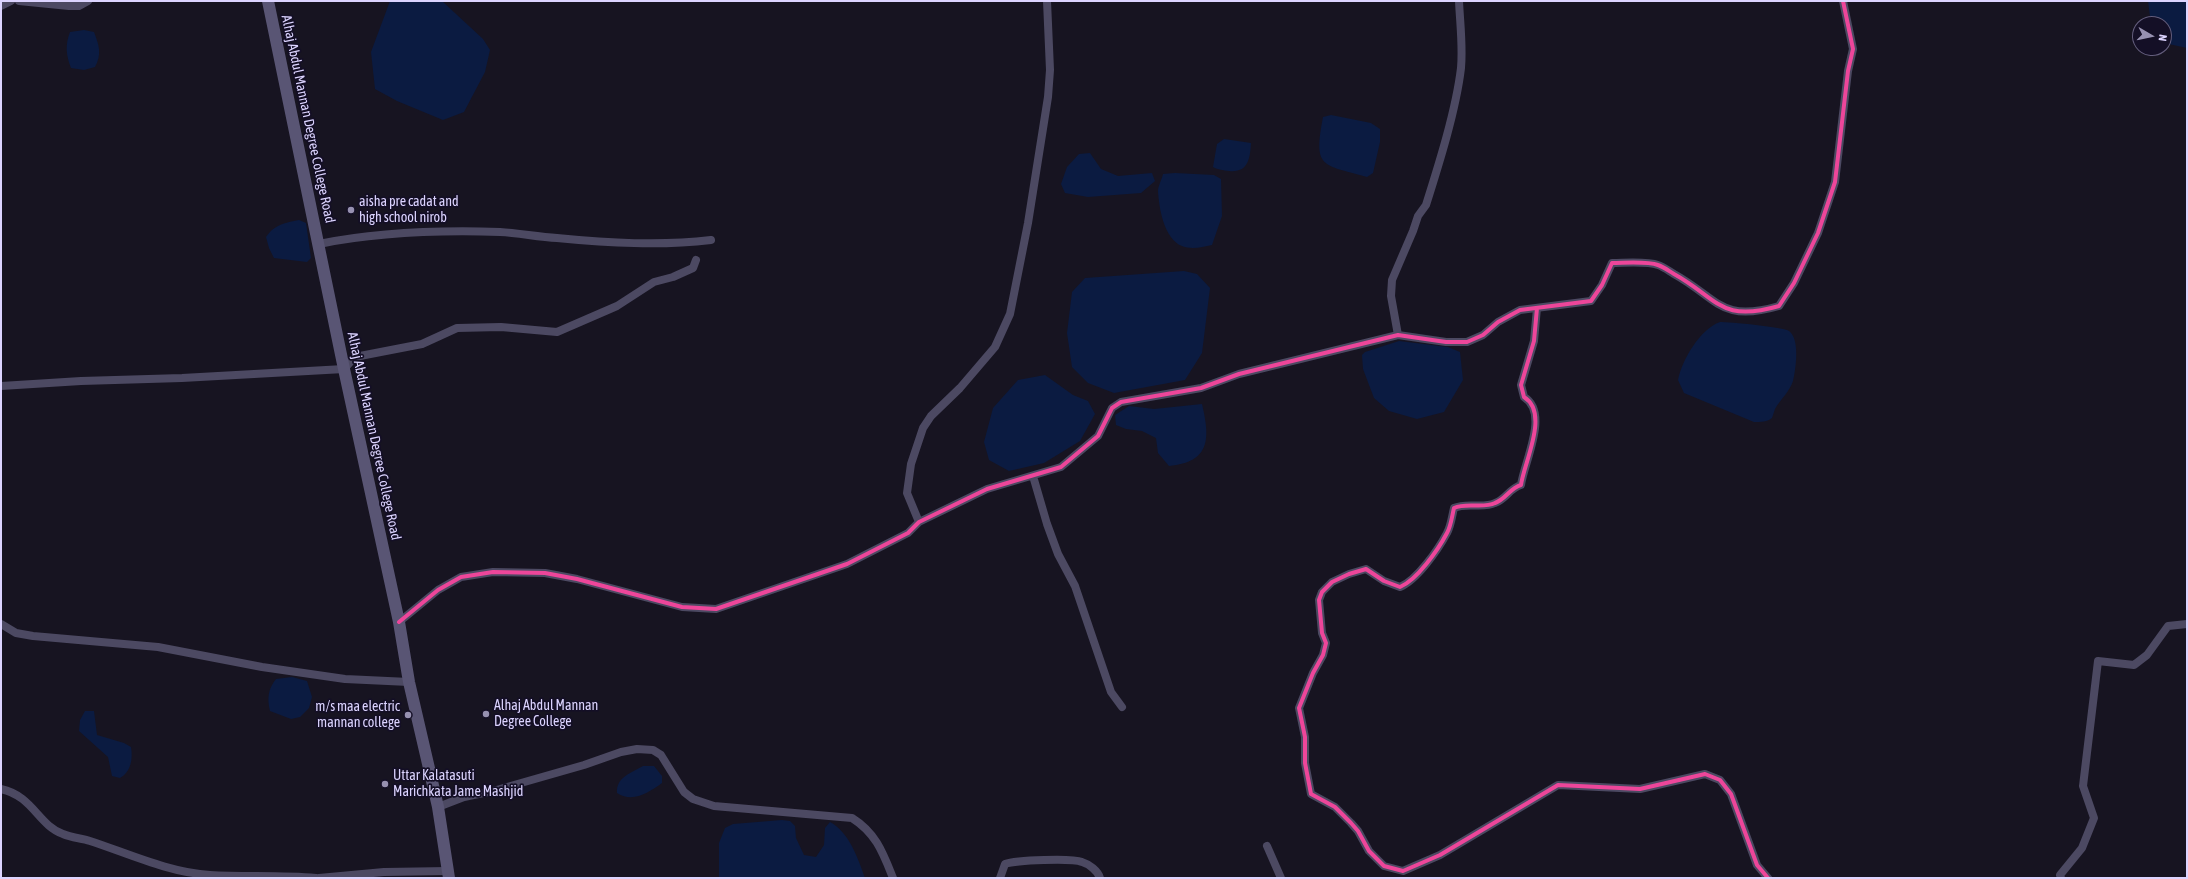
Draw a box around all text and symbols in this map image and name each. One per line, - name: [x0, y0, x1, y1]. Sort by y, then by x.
- street label: Alhaj Abdul Mannan Degree College Road: [278, 13, 338, 225]
- north arrow: [2132, 16, 2172, 56]
- text: N: [2156, 34, 2169, 42]
- place label: aisha pre cadat and high school nirob: [359, 194, 459, 226]
- marker: aisha pre cadat and high school nirob: [346, 205, 356, 215]
- street label: Alhaj Abdul Mannan Degree College Road: [344, 330, 404, 542]
- place label: Alhaj Abdul Mannan Degree College: [494, 698, 598, 730]
- place label: m/s maa electric mannan college: [315, 699, 400, 732]
- marker: Alhaj Abdul Mannan Degree College: [481, 709, 491, 719]
- marker: m/s maa electric mannan college: [403, 710, 413, 720]
- place label: Uttar Kalatasuti Marichkata Jame Mashjid: [393, 768, 523, 800]
- marker: Uttar Kalatasuti Marichkata Jame Mashjid: [380, 779, 390, 789]

